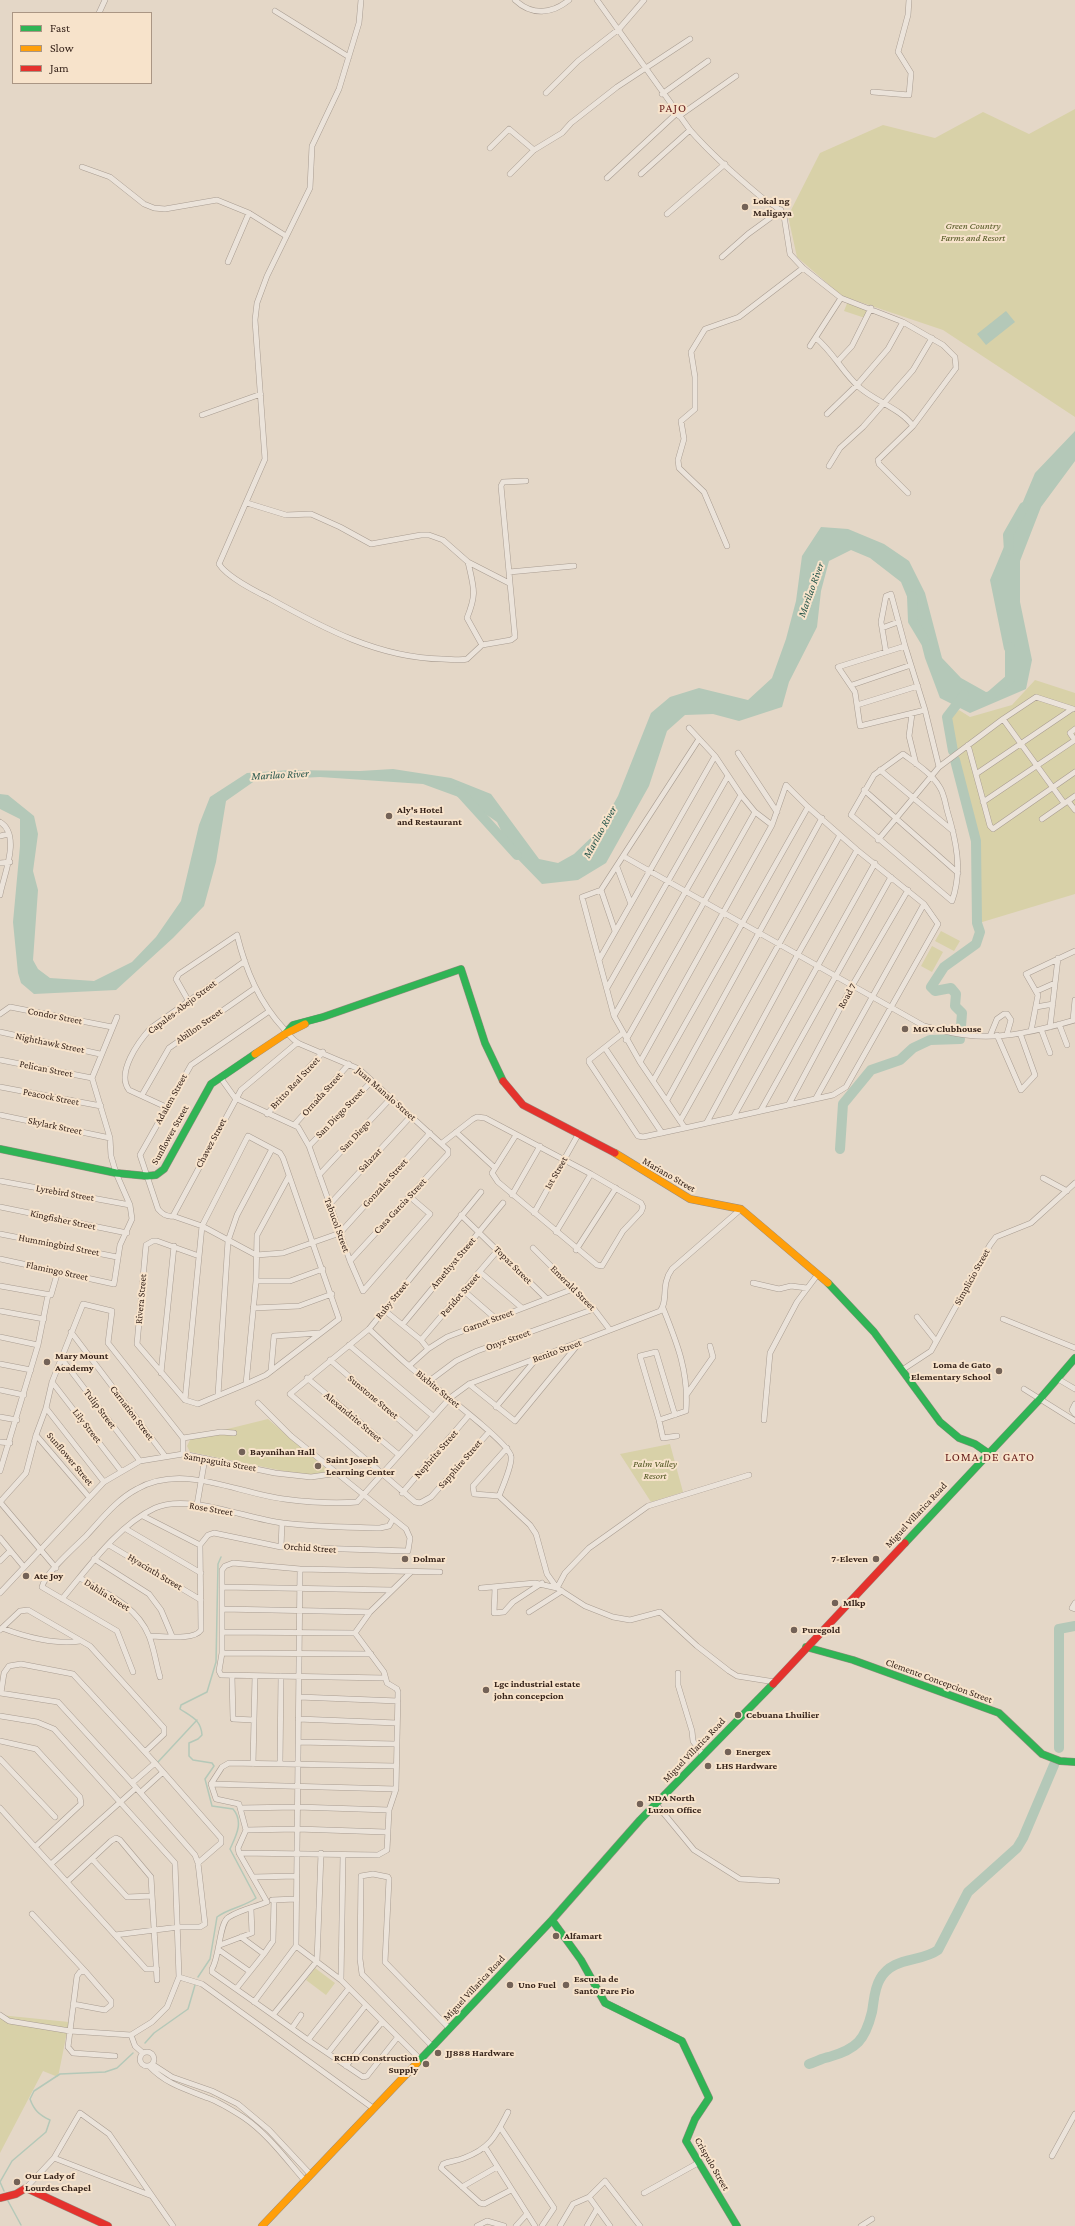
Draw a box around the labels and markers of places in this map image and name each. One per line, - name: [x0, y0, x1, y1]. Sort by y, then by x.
- place label: Lokal ng Maligaya: [753, 195, 792, 218]
- marker: Lokal ng Maligaya: [740, 202, 750, 212]
- place label: Aly's Hotel and Restaurant: [397, 804, 462, 828]
- marker: Aly's Hotel and Restaurant: [384, 811, 394, 821]
- place label: MGV Clubhouse: [913, 1023, 981, 1035]
- marker: MGV Clubhouse: [900, 1024, 910, 1034]
- place label: Mary Mount Academy: [55, 1350, 108, 1374]
- marker: Mary Mount Academy: [42, 1357, 52, 1367]
- place label: Loma de Gato Elementary School: [911, 1359, 991, 1382]
- marker: Loma de Gato Elementary School: [994, 1366, 1004, 1376]
- place label: Bayanihan Hall: [250, 1446, 315, 1458]
- marker: Bayanihan Hall: [237, 1447, 247, 1457]
- place label: Saint Joseph Learning Center: [326, 1454, 395, 1478]
- marker: Saint Joseph Learning Center: [313, 1461, 323, 1471]
- place label: Dolmar: [413, 1553, 445, 1565]
- place label: 7-Eleven: [831, 1553, 868, 1565]
- marker: Dolmar: [400, 1554, 410, 1564]
- marker: 7-Eleven: [871, 1554, 881, 1564]
- place label: Ate Joy: [34, 1570, 63, 1582]
- marker: Ate Joy: [21, 1571, 31, 1581]
- place label: Mlkp: [843, 1597, 866, 1609]
- marker: Mlkp: [830, 1598, 840, 1608]
- place label: Puregold: [802, 1624, 840, 1636]
- marker: Puregold: [789, 1625, 799, 1635]
- place label: Lgc industrial estate john concepcion: [494, 1678, 580, 1702]
- marker: Lgc industrial estate john concepcion: [481, 1685, 491, 1695]
- place label: Cebuana Lhuilier: [746, 1709, 819, 1721]
- marker: Cebuana Lhuilier: [733, 1710, 743, 1720]
- place label: Energex: [736, 1746, 770, 1758]
- marker: Energex: [723, 1747, 733, 1757]
- place label: LHS Hardware: [716, 1760, 777, 1772]
- marker: LHS Hardware: [703, 1761, 713, 1771]
- place label: NDA North Luzon Office: [648, 1792, 701, 1816]
- marker: NDA North Luzon Office: [635, 1799, 645, 1809]
- place label: Alfamart: [564, 1930, 602, 1942]
- marker: Alfamart: [551, 1931, 561, 1941]
- place label: Escuela de Santo Pare Pio: [574, 1973, 634, 1996]
- place label: Uno Fuel: [518, 1979, 556, 1991]
- marker: Uno Fuel: [505, 1980, 515, 1990]
- marker: Escuela de Santo Pare Pio: [561, 1980, 571, 1990]
- place label: JJ888 Hardware: [446, 2047, 514, 2059]
- marker: JJ888 Hardware: [433, 2048, 443, 2058]
- place label: RCHD Construction Supply: [334, 2052, 418, 2076]
- marker: RCHD Construction Supply: [421, 2059, 431, 2069]
- place label: Our Lady of Lourdes Chapel: [25, 2170, 91, 2194]
- marker: Our Lady of Lourdes Chapel: [12, 2177, 22, 2187]

